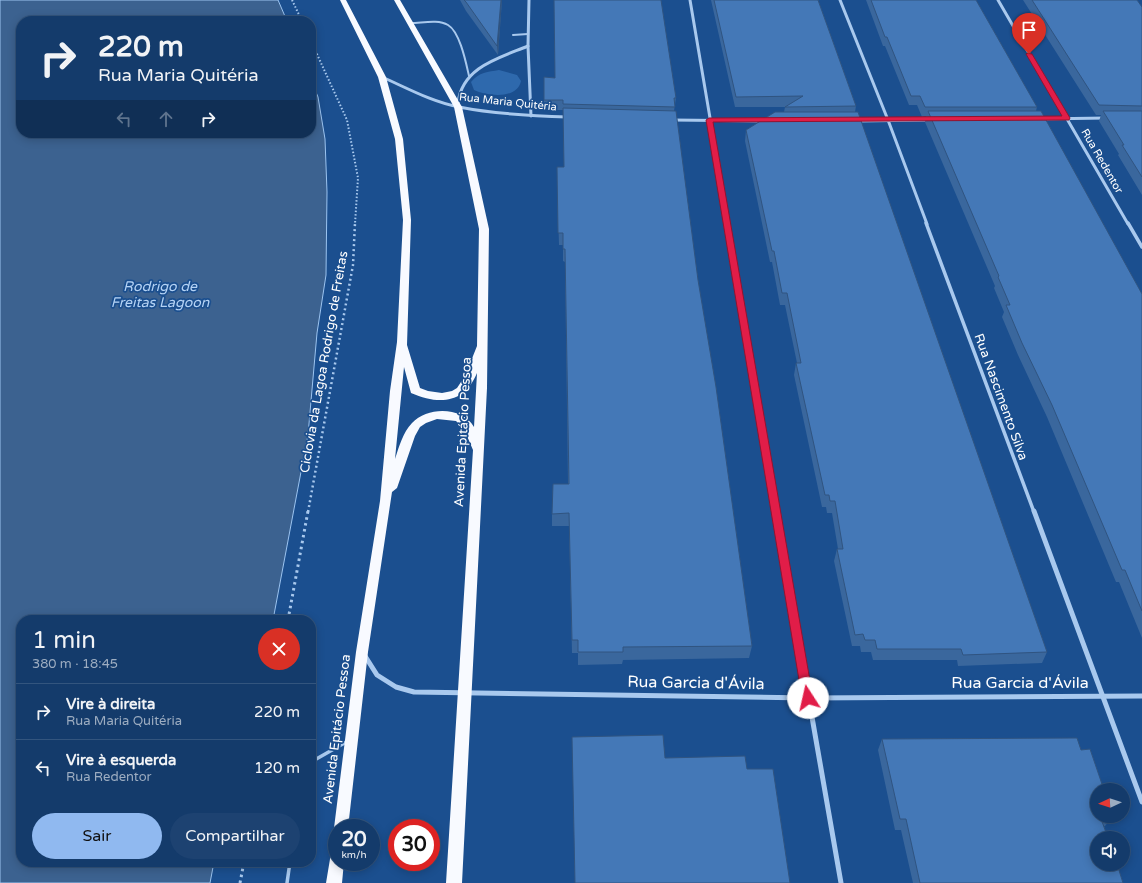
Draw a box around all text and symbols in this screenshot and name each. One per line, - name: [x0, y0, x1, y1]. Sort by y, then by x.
- pin: [1012, 13, 1046, 54]
- icon: arrive: [1018, 19, 1040, 41]
- text: 220 m: [98, 30, 184, 64]
- icon: right: [32, 32, 84, 84]
- text: Rua Maria Quitéria: [98, 64, 259, 86]
- street label: Rua Maria Quitéria: [459, 90, 557, 114]
- icon: left: [113, 108, 135, 130]
- icon: ahead: [155, 108, 177, 130]
- icon: right: [197, 108, 219, 130]
- street label: Rua Redentor: [1078, 126, 1126, 196]
- street label: Ciclovia da Lagoa Rodrigo de Freitas: [297, 250, 351, 474]
- water label: Rodrigo de Freitas Lagoon: [111, 278, 210, 311]
- street label: Rua Nascimento Silva: [971, 331, 1031, 463]
- street label: Avenida Epitácio Pessoa: [451, 356, 475, 508]
- text: 1 min: [32, 626, 96, 655]
- button: close: [258, 628, 300, 670]
- street label: Avenida Epitácio Pessoa: [320, 653, 354, 805]
- text: 380 m · 18:45: [32, 656, 118, 672]
- street label: Rua Garcia d'Ávila: [627, 672, 765, 694]
- street label: Rua Garcia d'Ávila: [951, 673, 1089, 693]
- position arrow: [787, 677, 829, 719]
- text: Vire à direita: [66, 695, 155, 713]
- icon: right: [32, 701, 54, 723]
- text: 220 m: [254, 703, 300, 721]
- text: Rua Maria Quitéria: [66, 713, 182, 729]
- text: Vire à esquerda: [66, 751, 176, 769]
- icon: left: [32, 757, 54, 779]
- text: 120 m: [254, 759, 300, 777]
- text: Rua Redentor: [66, 769, 152, 785]
- north arrow: [1090, 783, 1130, 823]
- map controls: [1090, 783, 1130, 871]
- button: Sair: [32, 813, 162, 859]
- button: Compartilhar: [170, 813, 300, 859]
- speed limit sign: 30: [388, 819, 440, 871]
- text: 20: [341, 828, 367, 852]
- button: sound: [1090, 831, 1130, 871]
- text: km/h: [341, 849, 367, 861]

